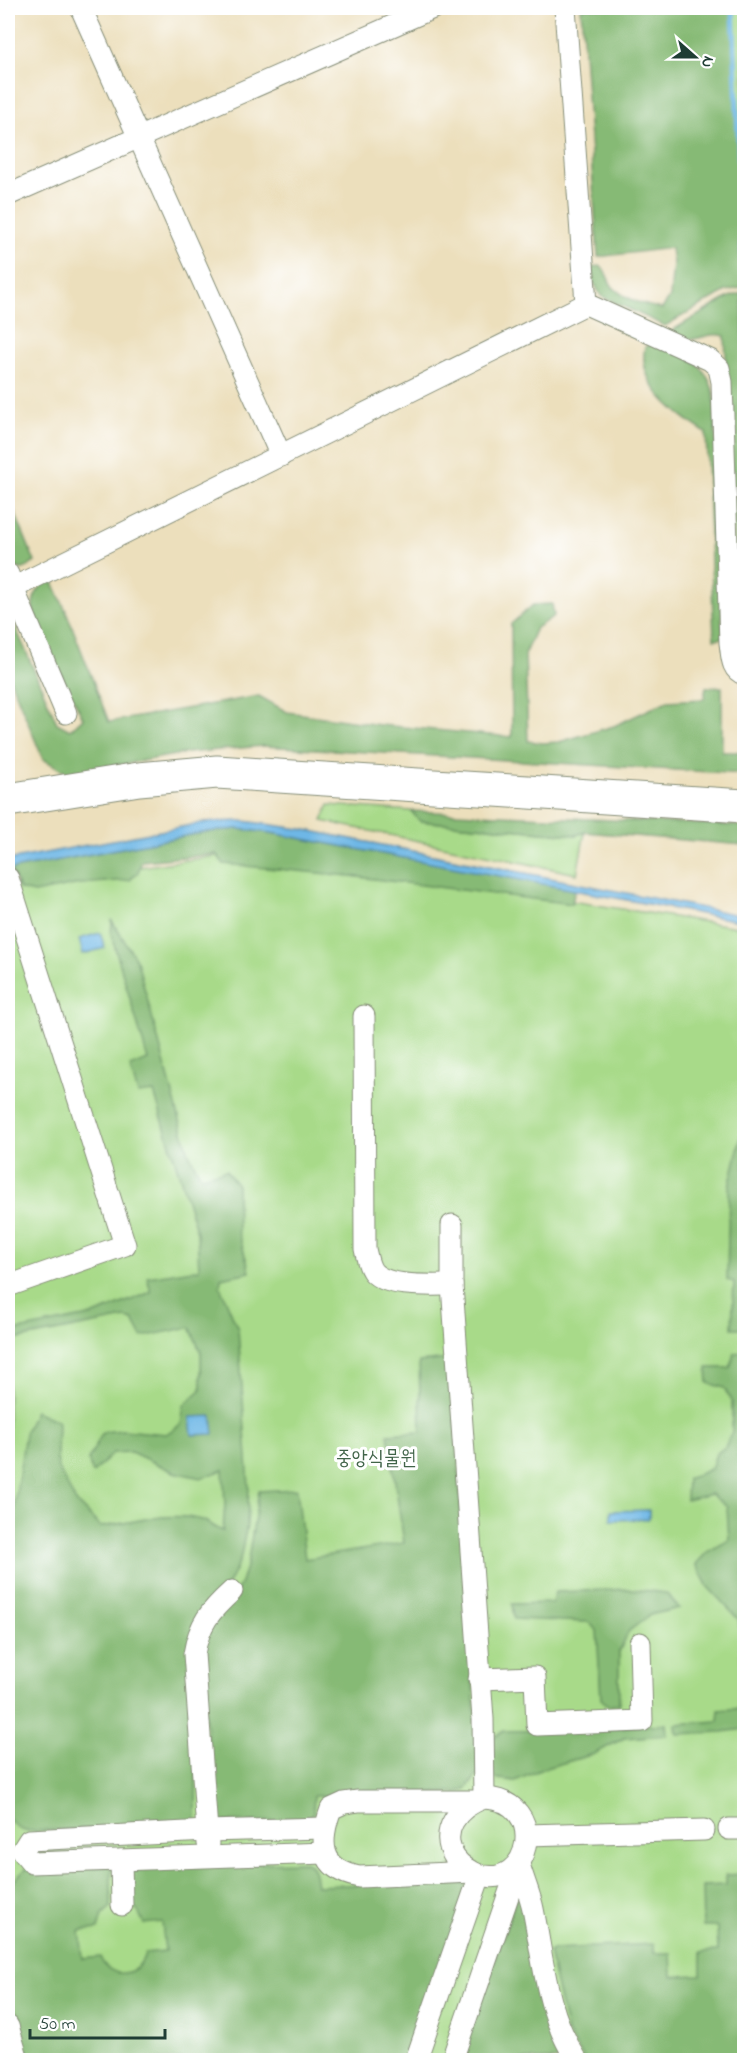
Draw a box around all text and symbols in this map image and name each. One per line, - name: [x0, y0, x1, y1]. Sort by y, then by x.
- north arrow: [665, 27, 725, 87]
- text: N: [694, 52, 720, 71]
- park label: 중앙식물원: [336, 1445, 416, 1474]
- scale bar: [30, 2002, 165, 2040]
- text: 50 m: [39, 2012, 76, 2038]

